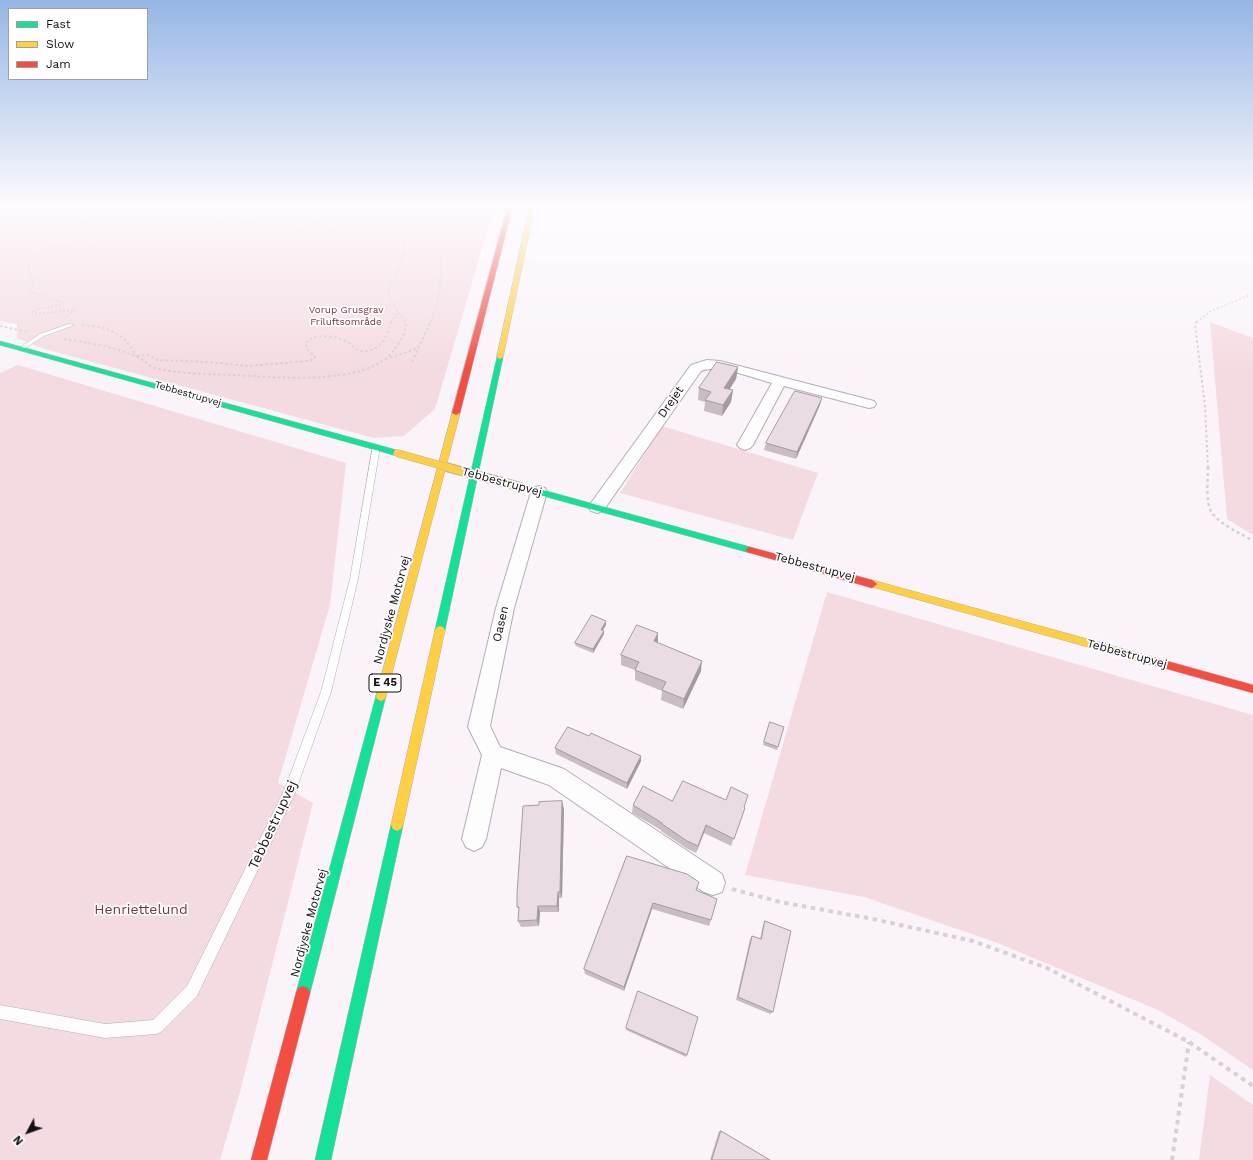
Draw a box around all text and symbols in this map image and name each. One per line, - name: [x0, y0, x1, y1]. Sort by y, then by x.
- legend: [8, 8, 148, 80]
- text: Fast: [46, 17, 71, 31]
- text: Slow: [46, 37, 74, 51]
- text: Jam: [46, 57, 71, 71]
- park label: Vorup Grusgrav Friluftsområde: [309, 304, 383, 328]
- street label: Tebbestrupvej: [153, 379, 223, 409]
- street label: Drejet: [655, 383, 687, 421]
- street label: Tebbestrupvej: [460, 464, 544, 500]
- street label: Tebbestrupvej: [773, 549, 857, 585]
- street label: Nordjyske Motorvej: [371, 554, 413, 666]
- street label: Oasen: [490, 605, 512, 643]
- street label: Tebbestrupvej: [1085, 636, 1169, 672]
- road number: E 45: [369, 674, 401, 692]
- street label: Tebbestrupvej: [245, 778, 301, 872]
- street label: Nordjyske Motorvej: [288, 867, 330, 979]
- park label: Henriettelund: [94, 902, 188, 918]
- north arrow: [8, 1112, 48, 1152]
- text: N: [11, 1133, 26, 1148]

